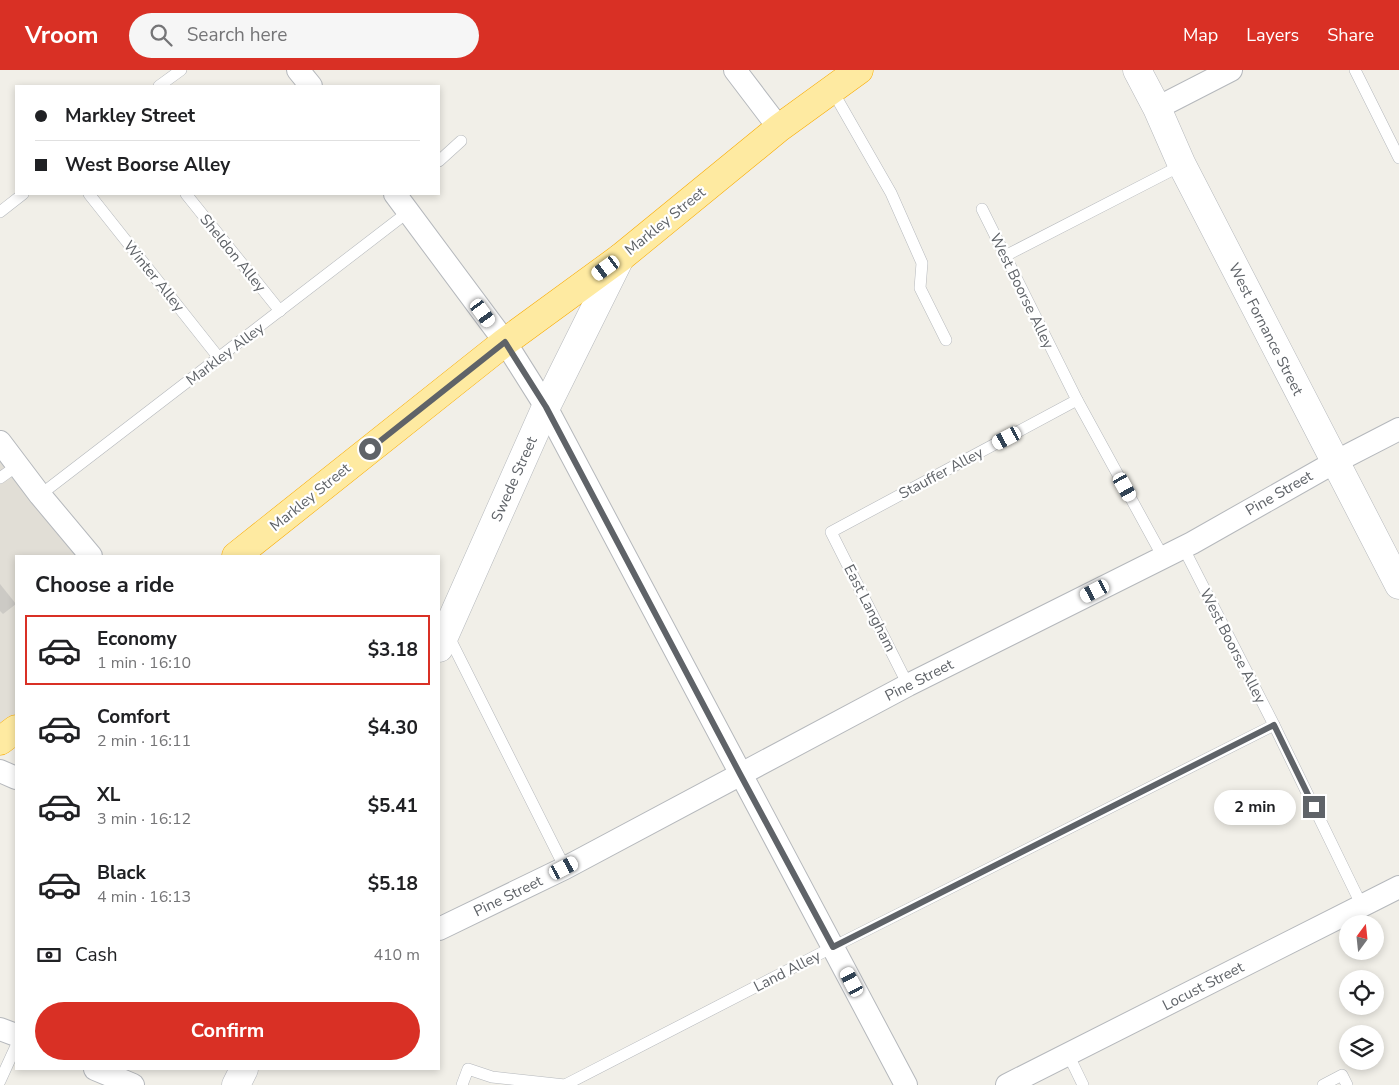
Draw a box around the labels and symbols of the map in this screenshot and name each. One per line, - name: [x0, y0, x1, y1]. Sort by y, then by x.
- street label: Markley Street: [620, 182, 710, 260]
- street label: Sheldon Alley: [195, 210, 271, 296]
- street label: West Boorse Alley: [985, 230, 1059, 352]
- street label: Winter Alley: [119, 236, 189, 316]
- car: [589, 253, 622, 283]
- street label: West Fornance Street: [1224, 259, 1308, 399]
- car: [468, 296, 497, 330]
- street label: Markley Alley: [182, 318, 268, 390]
- car: [990, 424, 1023, 452]
- street label: Swede Street: [486, 433, 542, 525]
- route start: [359, 438, 381, 460]
- street label: Stauffer Alley: [895, 442, 987, 504]
- street label: Markley Street: [265, 458, 355, 536]
- street label: Pine Street: [1242, 465, 1317, 520]
- car: [1111, 470, 1138, 504]
- street label: East Langham: [839, 561, 901, 655]
- car: [1078, 578, 1111, 604]
- street label: West Boorse Alley: [1195, 585, 1271, 707]
- street label: Pine Street: [881, 654, 957, 706]
- callout: 2 min: [1214, 790, 1296, 824]
- route end: [1303, 796, 1325, 818]
- car: [547, 854, 580, 882]
- street label: Pine Street: [470, 870, 546, 921]
- north arrow: [1339, 915, 1384, 960]
- street label: Land Alley: [750, 945, 824, 996]
- street label: Locust Street: [1159, 957, 1248, 1015]
- car: [838, 965, 865, 999]

